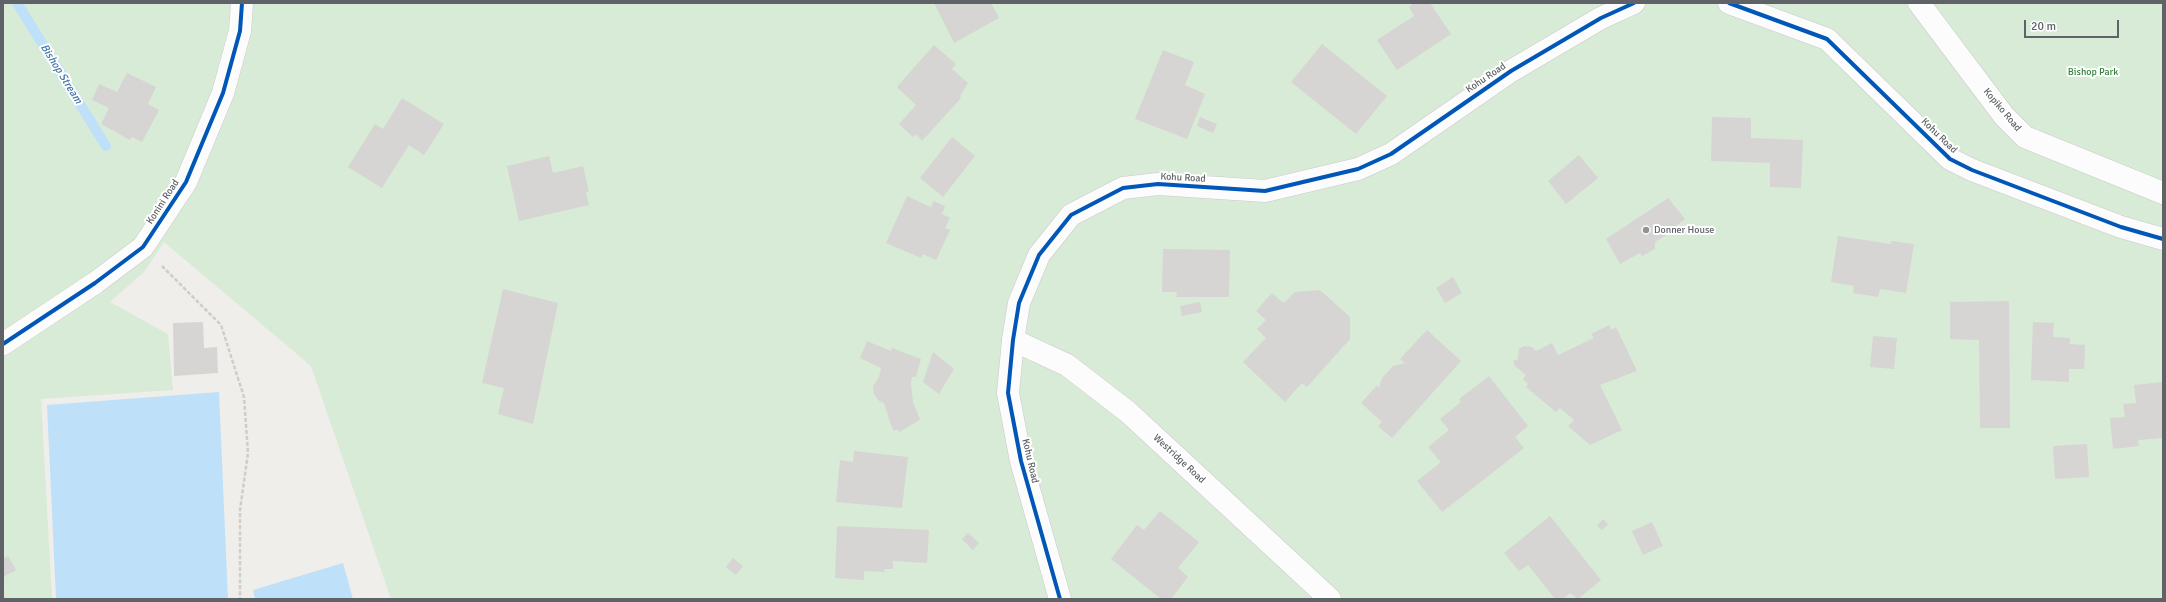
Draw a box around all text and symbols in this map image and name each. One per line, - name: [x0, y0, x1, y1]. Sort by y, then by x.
- scale bar: [2026, 12, 2121, 38]
- text: 20 m: [2031, 19, 2056, 34]
- water label: Bishop Stream: [37, 42, 85, 106]
- street label: Kohu Road: [1464, 60, 1508, 96]
- park label: Bishop Park: [2068, 66, 2118, 78]
- street label: Kopiko Road: [1980, 86, 2024, 134]
- street label: Kohu Road: [1918, 116, 1960, 156]
- street label: Kohu Road: [1160, 171, 1206, 185]
- street label: Konini Road: [144, 177, 182, 227]
- place label: Donner House: [1654, 224, 1714, 236]
- marker: Donner House: [1641, 225, 1651, 235]
- street label: Westridge Road: [1151, 432, 1207, 486]
- street label: Kohu Road: [1019, 437, 1041, 485]

